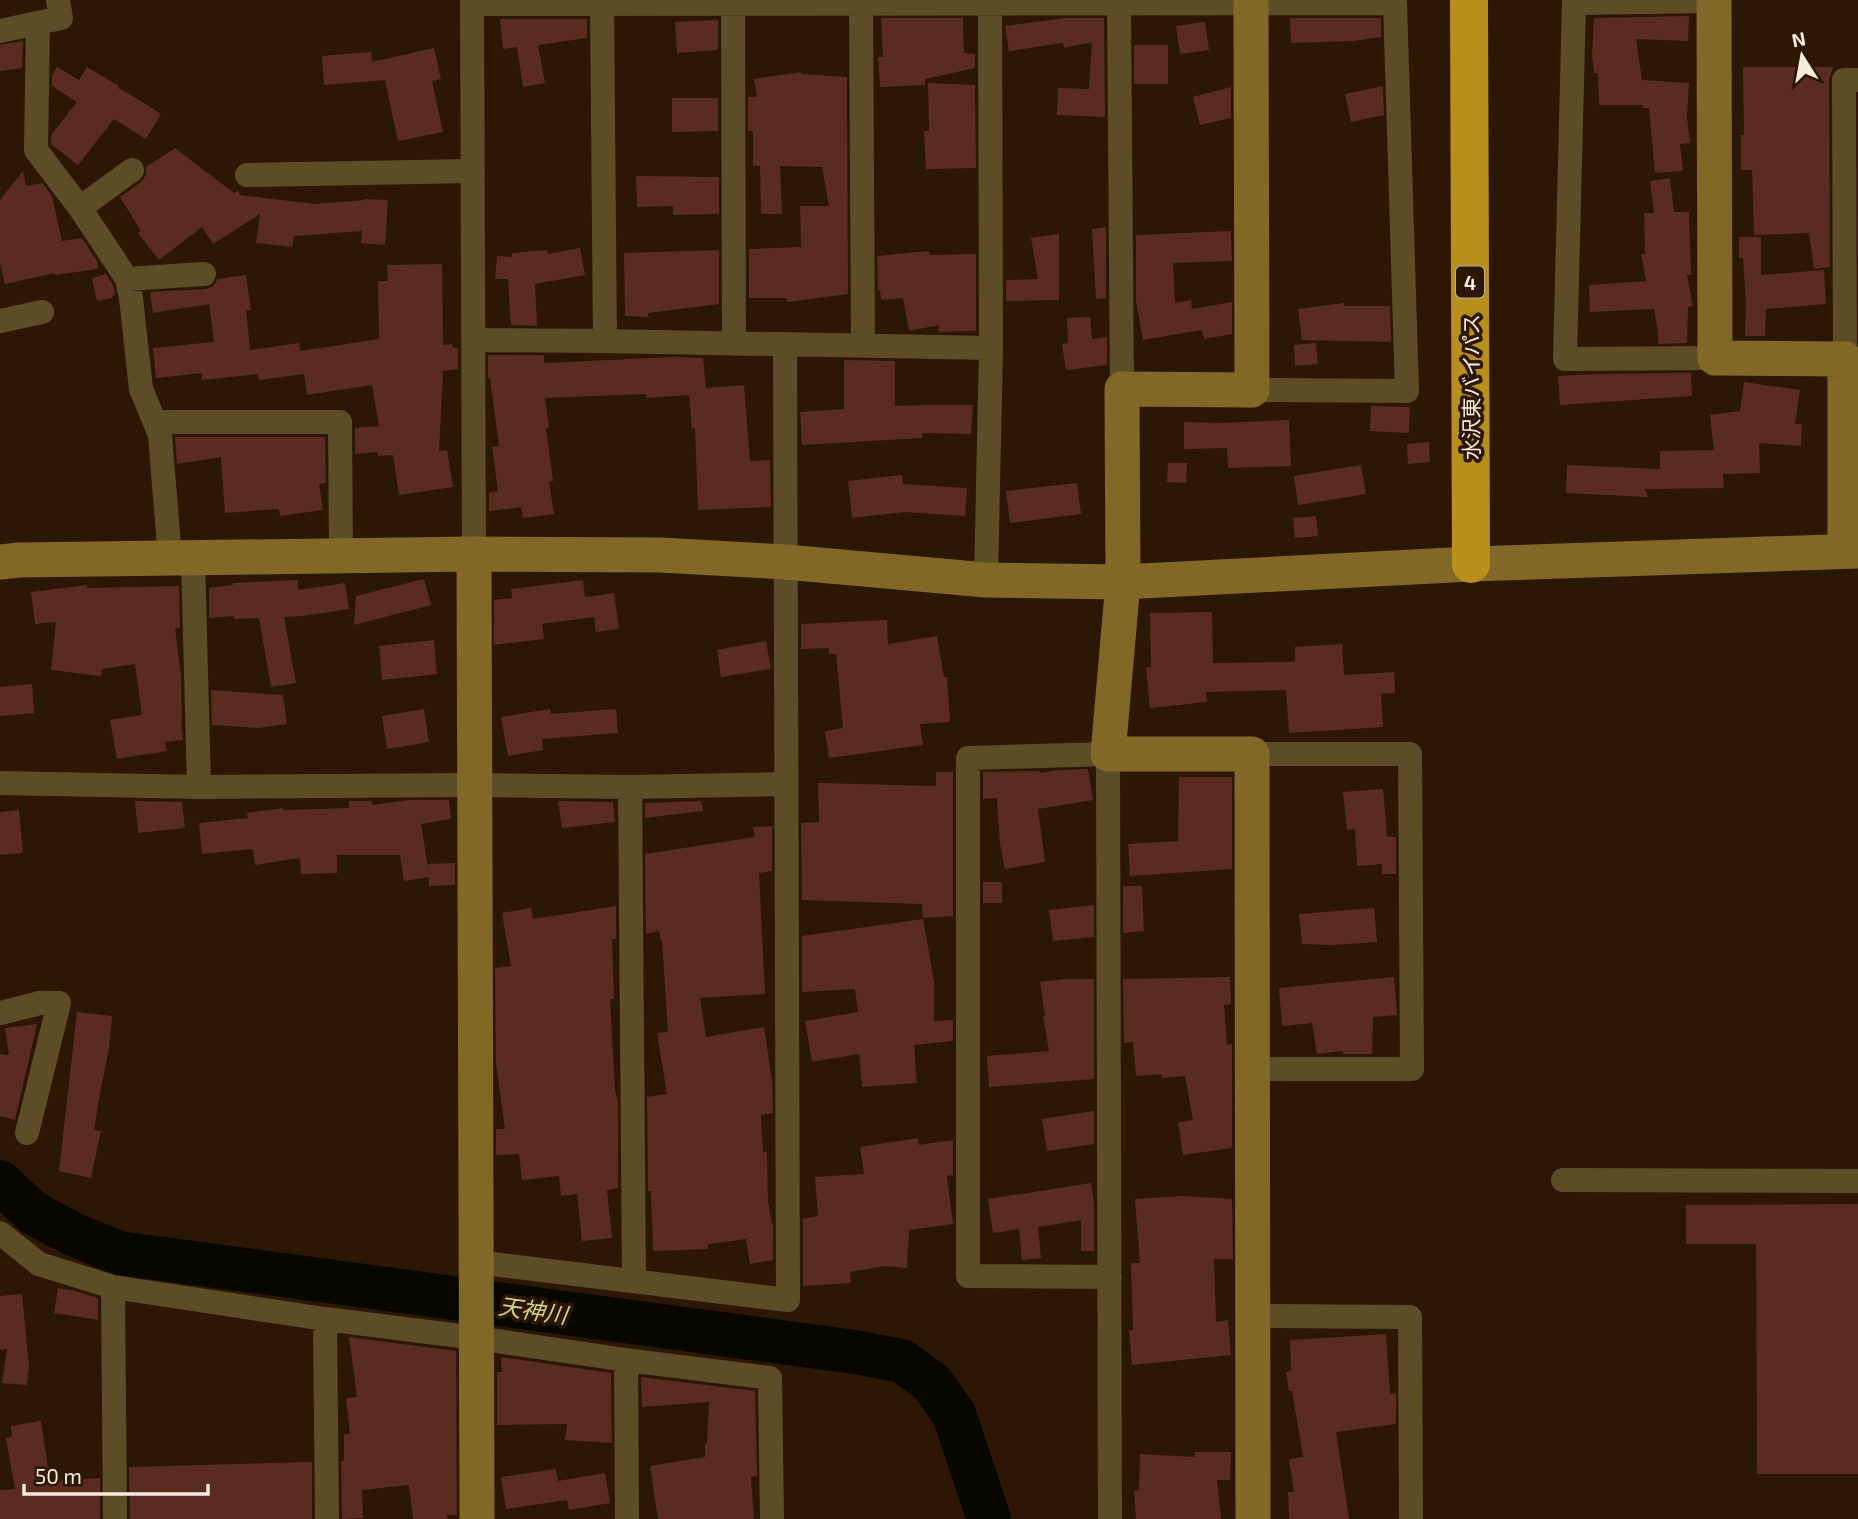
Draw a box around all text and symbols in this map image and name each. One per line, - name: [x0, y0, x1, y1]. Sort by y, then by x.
- north arrow: [1767, 21, 1837, 91]
- text: N: [1790, 26, 1808, 51]
- road number: 4: [1456, 266, 1484, 298]
- street label: 水沢東バイパス: [1458, 314, 1483, 460]
- water label: 天神川: [497, 1291, 572, 1329]
- scale bar: [24, 1452, 208, 1496]
- text: 50 m: [35, 1463, 82, 1488]

